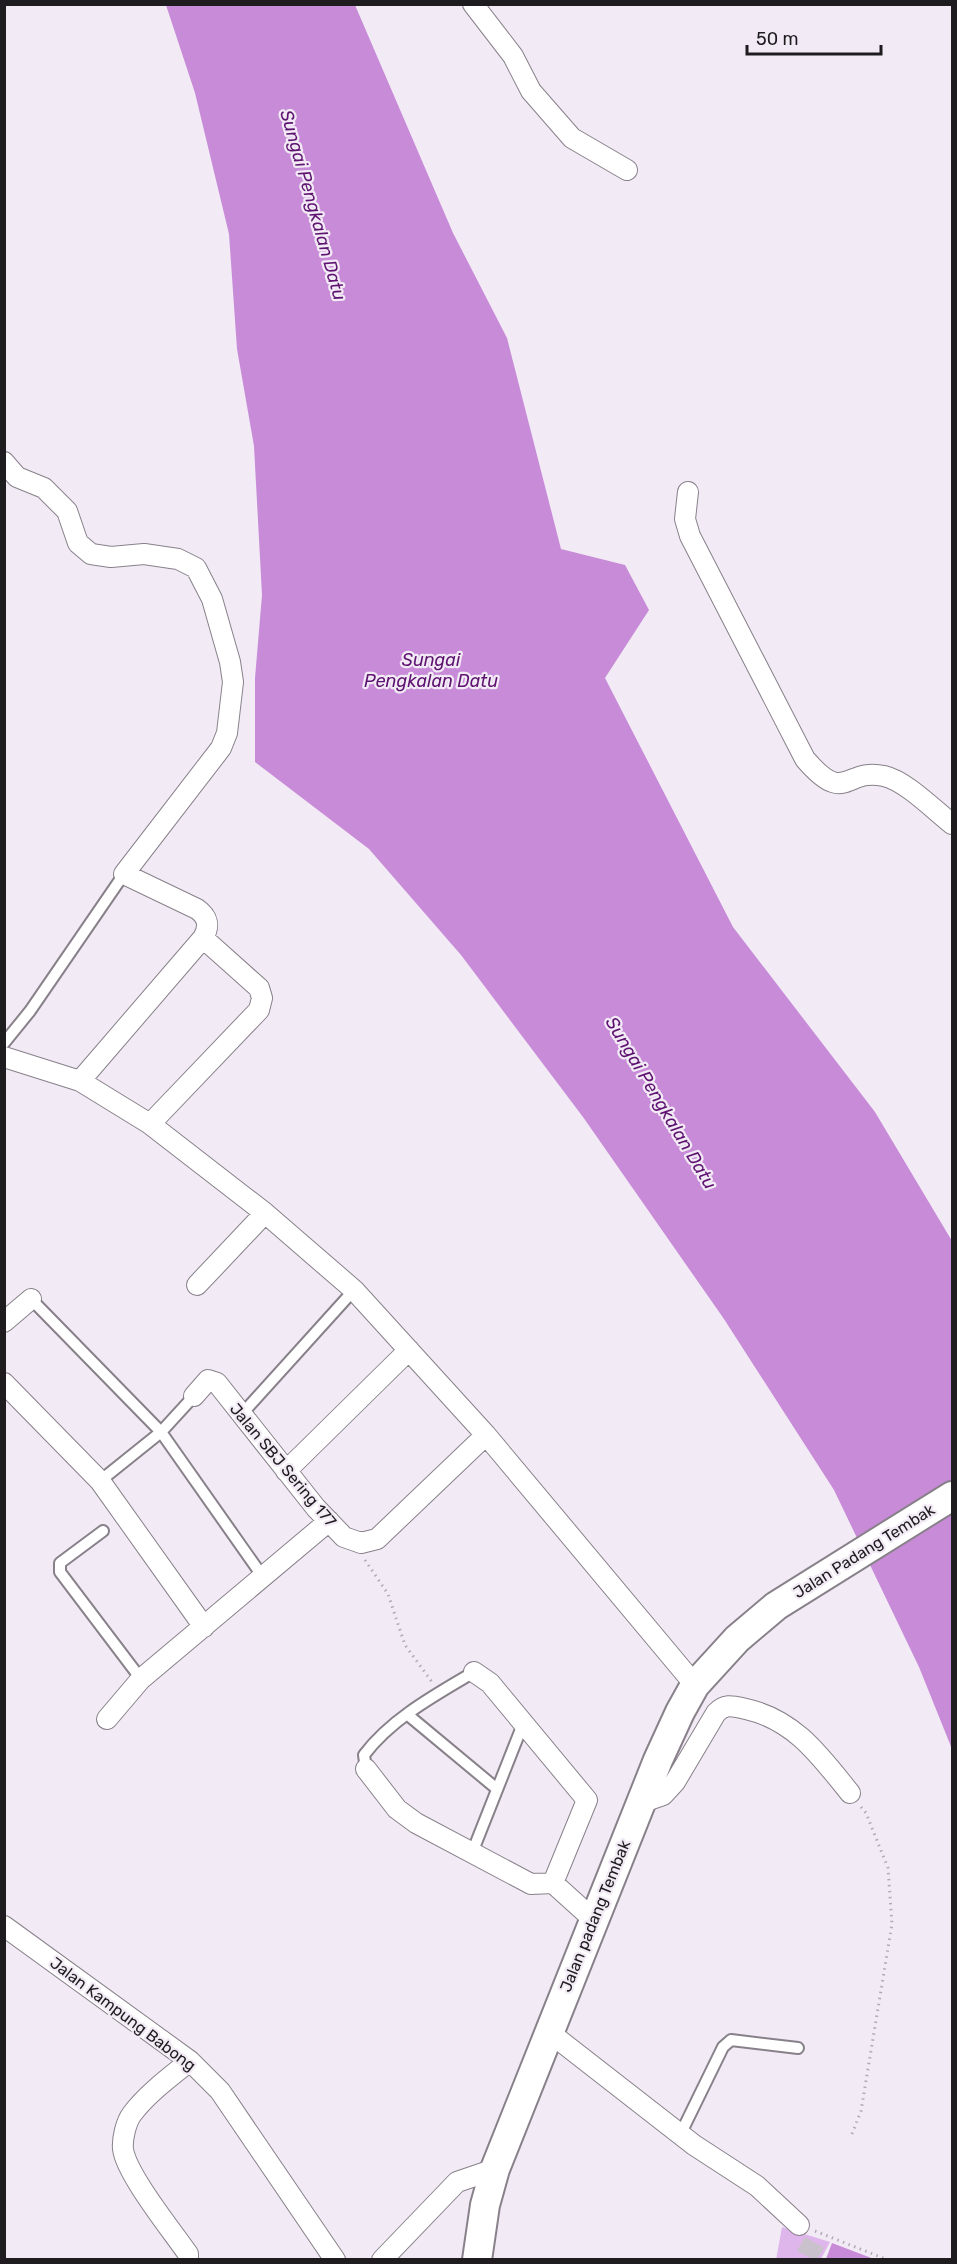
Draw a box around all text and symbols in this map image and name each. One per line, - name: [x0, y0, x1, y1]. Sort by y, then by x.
- scale bar: [747, 18, 880, 56]
- text: 50 m: [756, 28, 799, 50]
- water label: Sungai Pengkalan Datu: [275, 107, 351, 303]
- water label: Sungai Pengkalan Datu: [364, 649, 498, 692]
- water label: Sungai Pengkalan Datu: [601, 1013, 721, 1193]
- street label: Jalan SBJ Sering 177: [226, 1399, 340, 1531]
- street label: Jalan Padang Tembak: [790, 1499, 939, 1602]
- street label: Jalan padang Tembak: [556, 1837, 634, 1995]
- street label: Jalan Kampung Babong: [46, 1953, 200, 2075]

